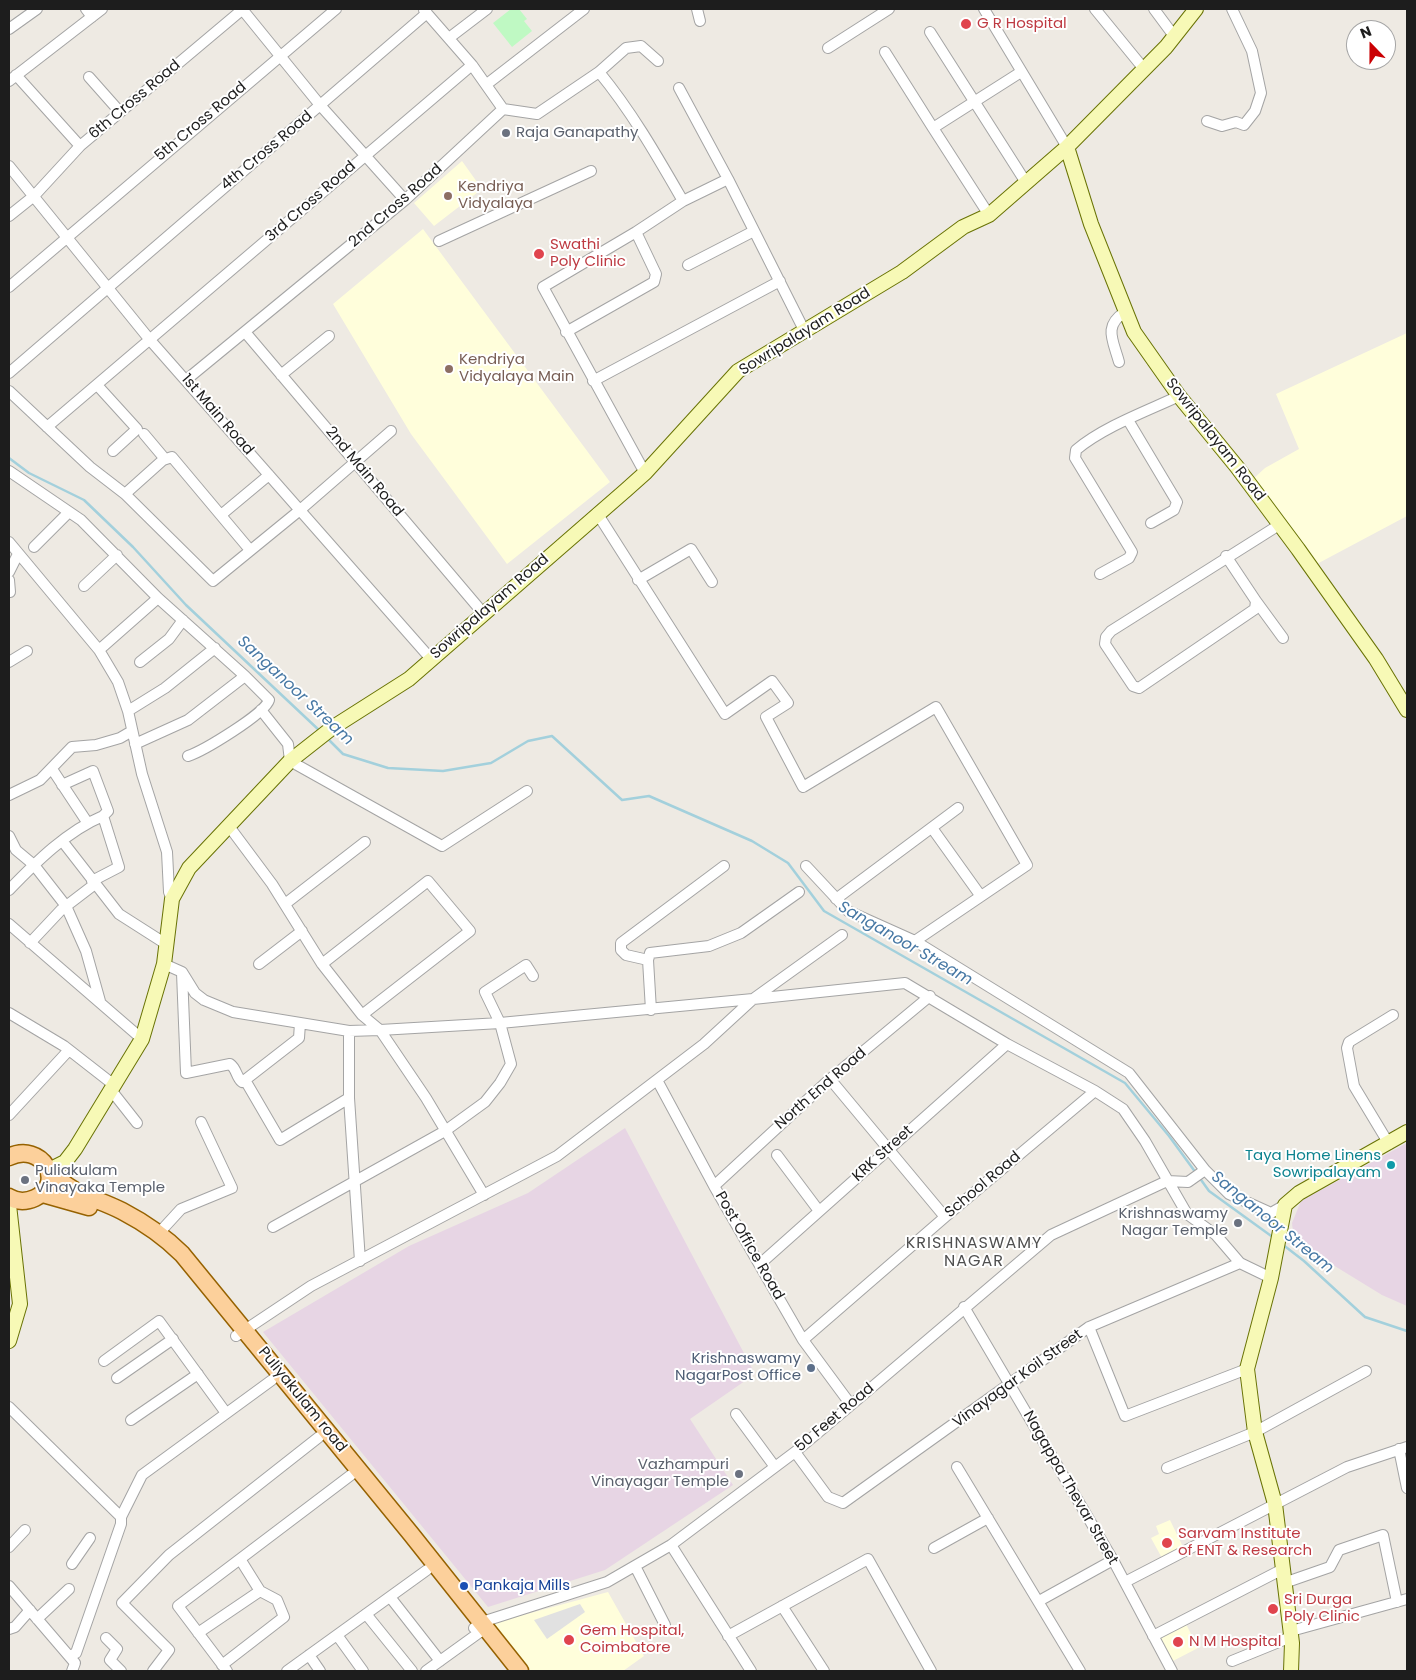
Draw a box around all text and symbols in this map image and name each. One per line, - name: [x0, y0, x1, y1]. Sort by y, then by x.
- place label: G R Hospital: [977, 15, 1067, 33]
- marker: G R Hospital: [959, 17, 973, 31]
- north arrow: [1346, 20, 1396, 70]
- text: N: [1357, 21, 1374, 43]
- street label: 6th Cross Road: [86, 56, 184, 144]
- street label: 5th Cross Road: [152, 78, 250, 166]
- street label: 4th Cross Road: [218, 107, 316, 195]
- place label: Raja Ganapathy: [516, 124, 638, 142]
- marker: Raja Ganapathy: [500, 127, 512, 139]
- street label: 3rd Cross Road: [262, 158, 360, 246]
- street label: 2nd Cross Road: [346, 161, 446, 251]
- place label: Kendriya Vidyalaya: [458, 178, 533, 213]
- marker: Kendriya Vidyalaya: [442, 190, 454, 202]
- place label: Swathi Poly Clinic: [550, 236, 626, 271]
- marker: Swathi Poly Clinic: [532, 247, 546, 261]
- street label: Sowripalayam Road: [736, 284, 874, 380]
- place label: Kendriya Vidyalaya Main: [459, 351, 574, 386]
- marker: Kendriya Vidyalaya Main: [443, 363, 455, 375]
- street label: 1st Main Road: [177, 371, 257, 459]
- street label: Sowripalayam Road: [1161, 375, 1269, 505]
- street label: 2nd Main Road: [321, 423, 407, 521]
- street label: Sowripalayam Road: [427, 551, 553, 663]
- water label: Sanganoor Stream: [233, 632, 357, 750]
- water label: Sanganoor Stream: [834, 898, 976, 990]
- street label: North End Road: [772, 1044, 870, 1134]
- street label: KRK Street: [849, 1122, 917, 1186]
- place label: Taya Home Linens Sowripalayam: [1245, 1147, 1381, 1182]
- street label: School Road: [941, 1148, 1025, 1222]
- marker: Taya Home Linens Sowripalayam: [1385, 1159, 1397, 1171]
- place label: Puliakulam Vinayaka Temple: [35, 1162, 165, 1197]
- water label: Sanganoor Stream: [1207, 1168, 1337, 1278]
- marker: Puliakulam Vinayaka Temple: [19, 1174, 31, 1186]
- street label: Post Office Road: [711, 1189, 787, 1303]
- place label: Krishnaswamy Nagar Temple: [1118, 1205, 1228, 1240]
- marker: Krishnaswamy Nagar Temple: [1232, 1217, 1244, 1229]
- district label: KRISHNASWAMY NAGAR: [904, 1234, 1044, 1272]
- street label: Vinayagar Koil Street: [950, 1326, 1086, 1432]
- street label: Puliyakulam road: [254, 1344, 350, 1456]
- place label: Krishnaswamy NagarPost Office: [675, 1350, 801, 1385]
- marker: Krishnaswamy NagarPost Office: [805, 1362, 817, 1374]
- street label: 50 Feet Road: [792, 1380, 878, 1456]
- street label: Nagappa Thevar Street: [1019, 1408, 1121, 1568]
- place label: Vazhampuri Vinayagar Temple: [591, 1456, 729, 1491]
- marker: Vazhampuri Vinayagar Temple: [733, 1468, 745, 1480]
- place label: Sarvam Institute of ENT & Research: [1178, 1525, 1312, 1560]
- marker: Sarvam Institute of ENT & Research: [1160, 1536, 1174, 1550]
- place label: Pankaja Mills: [474, 1577, 570, 1595]
- marker: Pankaja Mills: [458, 1580, 470, 1592]
- place label: Sri Durga Poly Clinic: [1284, 1591, 1360, 1626]
- marker: Sri Durga Poly Clinic: [1266, 1602, 1280, 1616]
- place label: Gem Hospital, Coimbatore: [580, 1622, 684, 1657]
- marker: Gem Hospital, Coimbatore: [562, 1633, 576, 1647]
- place label: N M Hospital: [1189, 1633, 1281, 1651]
- marker: N M Hospital: [1171, 1635, 1185, 1649]

